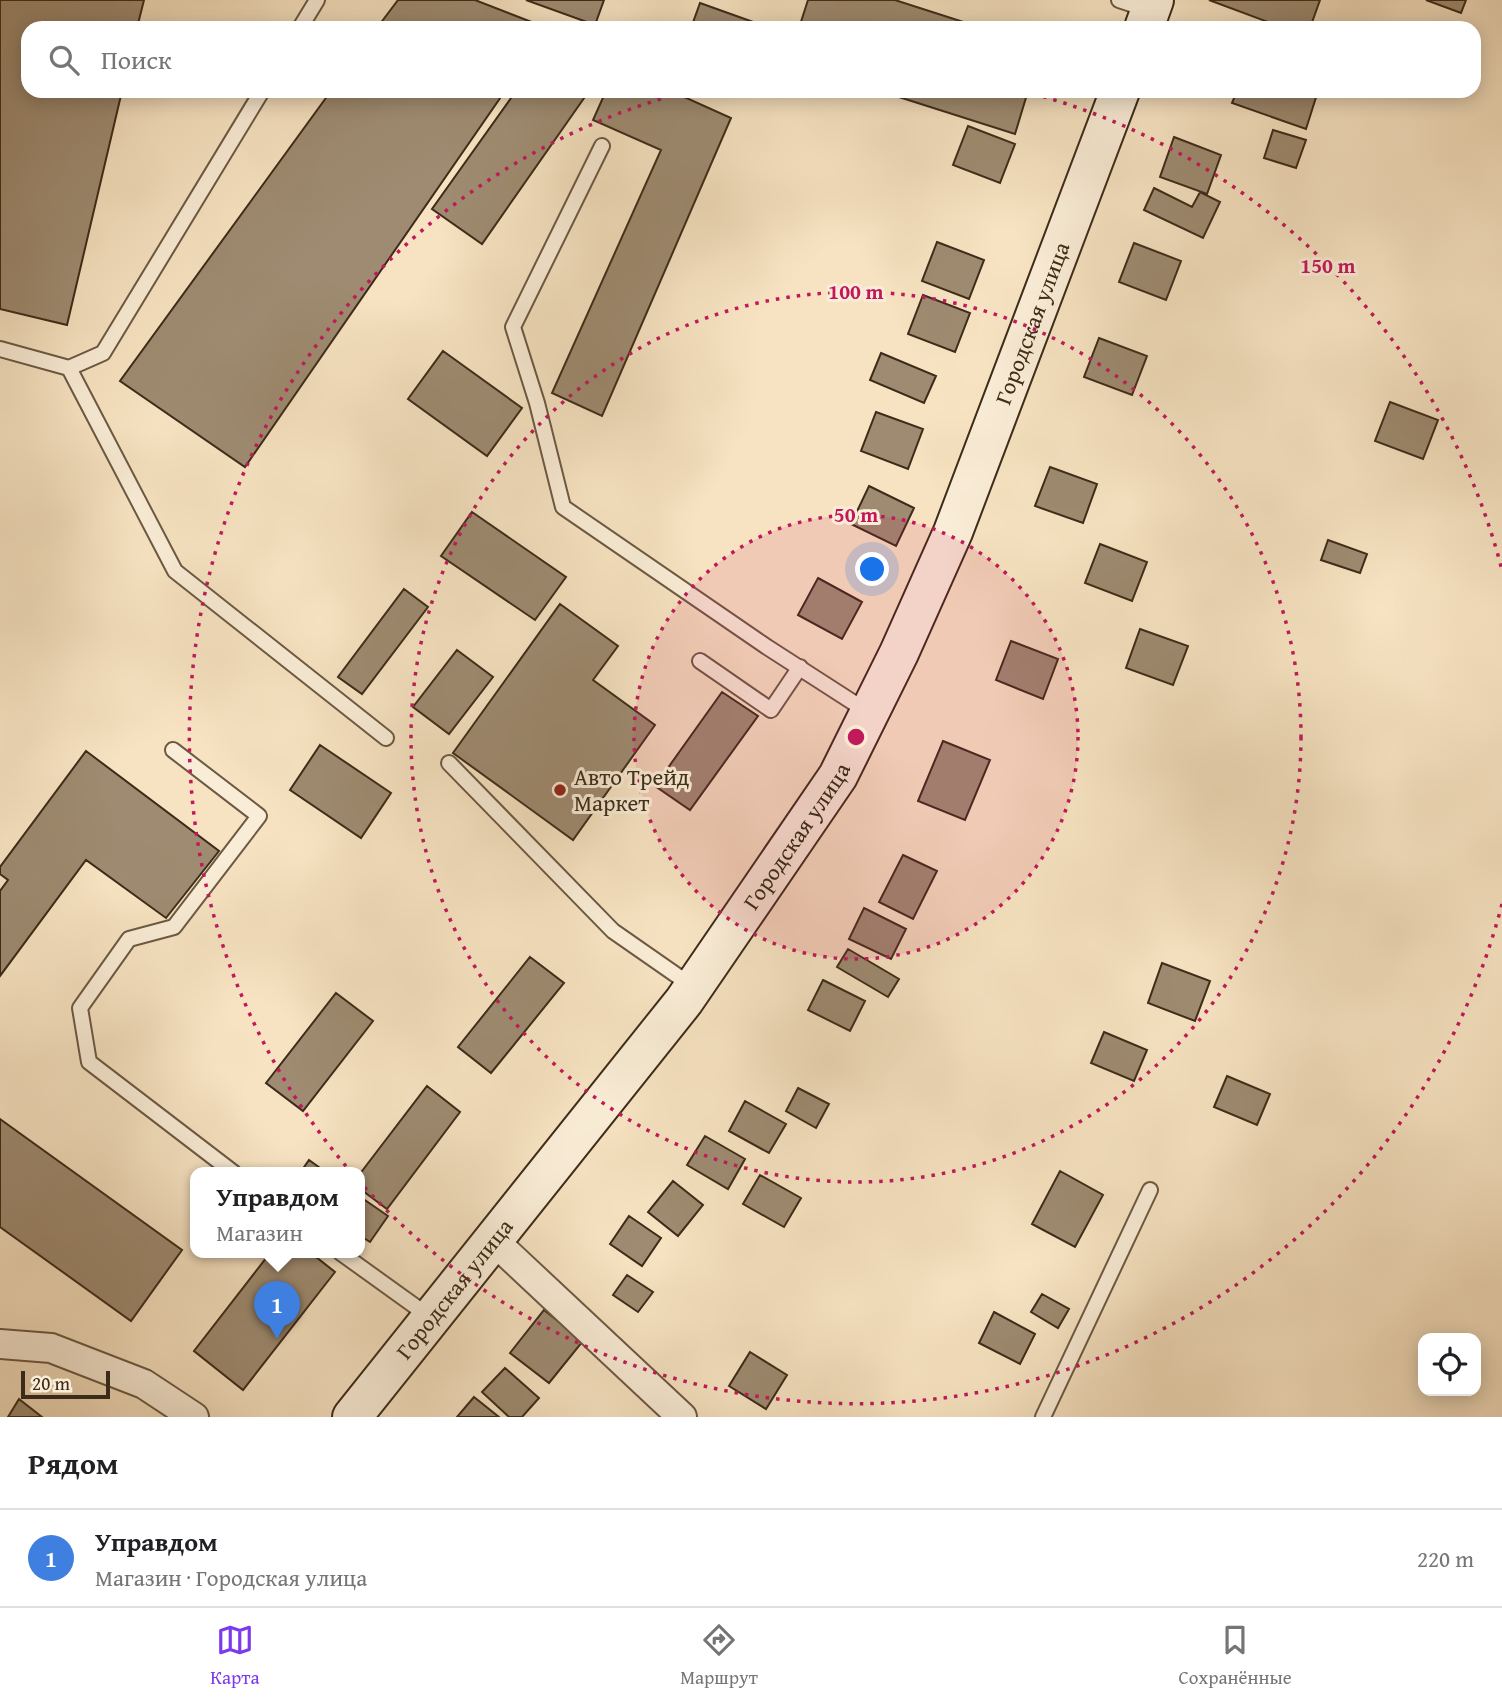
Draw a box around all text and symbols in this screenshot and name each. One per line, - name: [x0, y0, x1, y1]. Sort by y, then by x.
- search box: [21, 21, 1481, 98]
- text: Поиск: [101, 40, 172, 79]
- icon: search: [45, 41, 83, 79]
- street label: Городская улица: [986, 237, 1077, 409]
- text: 150 m: [1300, 250, 1356, 281]
- text: 100 m: [828, 276, 884, 307]
- text: 50 m: [834, 499, 878, 530]
- your location: [855, 552, 889, 586]
- centre of rings: [844, 725, 868, 749]
- street label: Городская улица: [734, 757, 858, 916]
- place label: Авто Трейд Маркет: [574, 760, 690, 819]
- marker: Авто Трейд Маркет: [552, 782, 568, 798]
- popup: [190, 1167, 365, 1258]
- text: Управдом: [216, 1177, 339, 1216]
- street label: Городская улица: [387, 1211, 520, 1366]
- text: Магазин: [216, 1216, 303, 1249]
- pin: 1: [254, 1281, 300, 1339]
- map controls: [1418, 1333, 1481, 1396]
- button: locate: [1418, 1333, 1481, 1396]
- scale bar: [21, 1368, 110, 1400]
- text: 20 m: [32, 1369, 70, 1397]
- text: Рядом: [28, 1441, 119, 1485]
- text: Управдом: [95, 1522, 218, 1561]
- text: 1: [45, 1542, 57, 1575]
- text: 220 m: [1417, 1542, 1474, 1575]
- text: Магазин · Городская улица: [95, 1561, 367, 1594]
- tab: Карта: [210, 1621, 260, 1691]
- tab: Маршрут: [680, 1621, 758, 1691]
- tab: Сохранённые: [1178, 1621, 1292, 1691]

